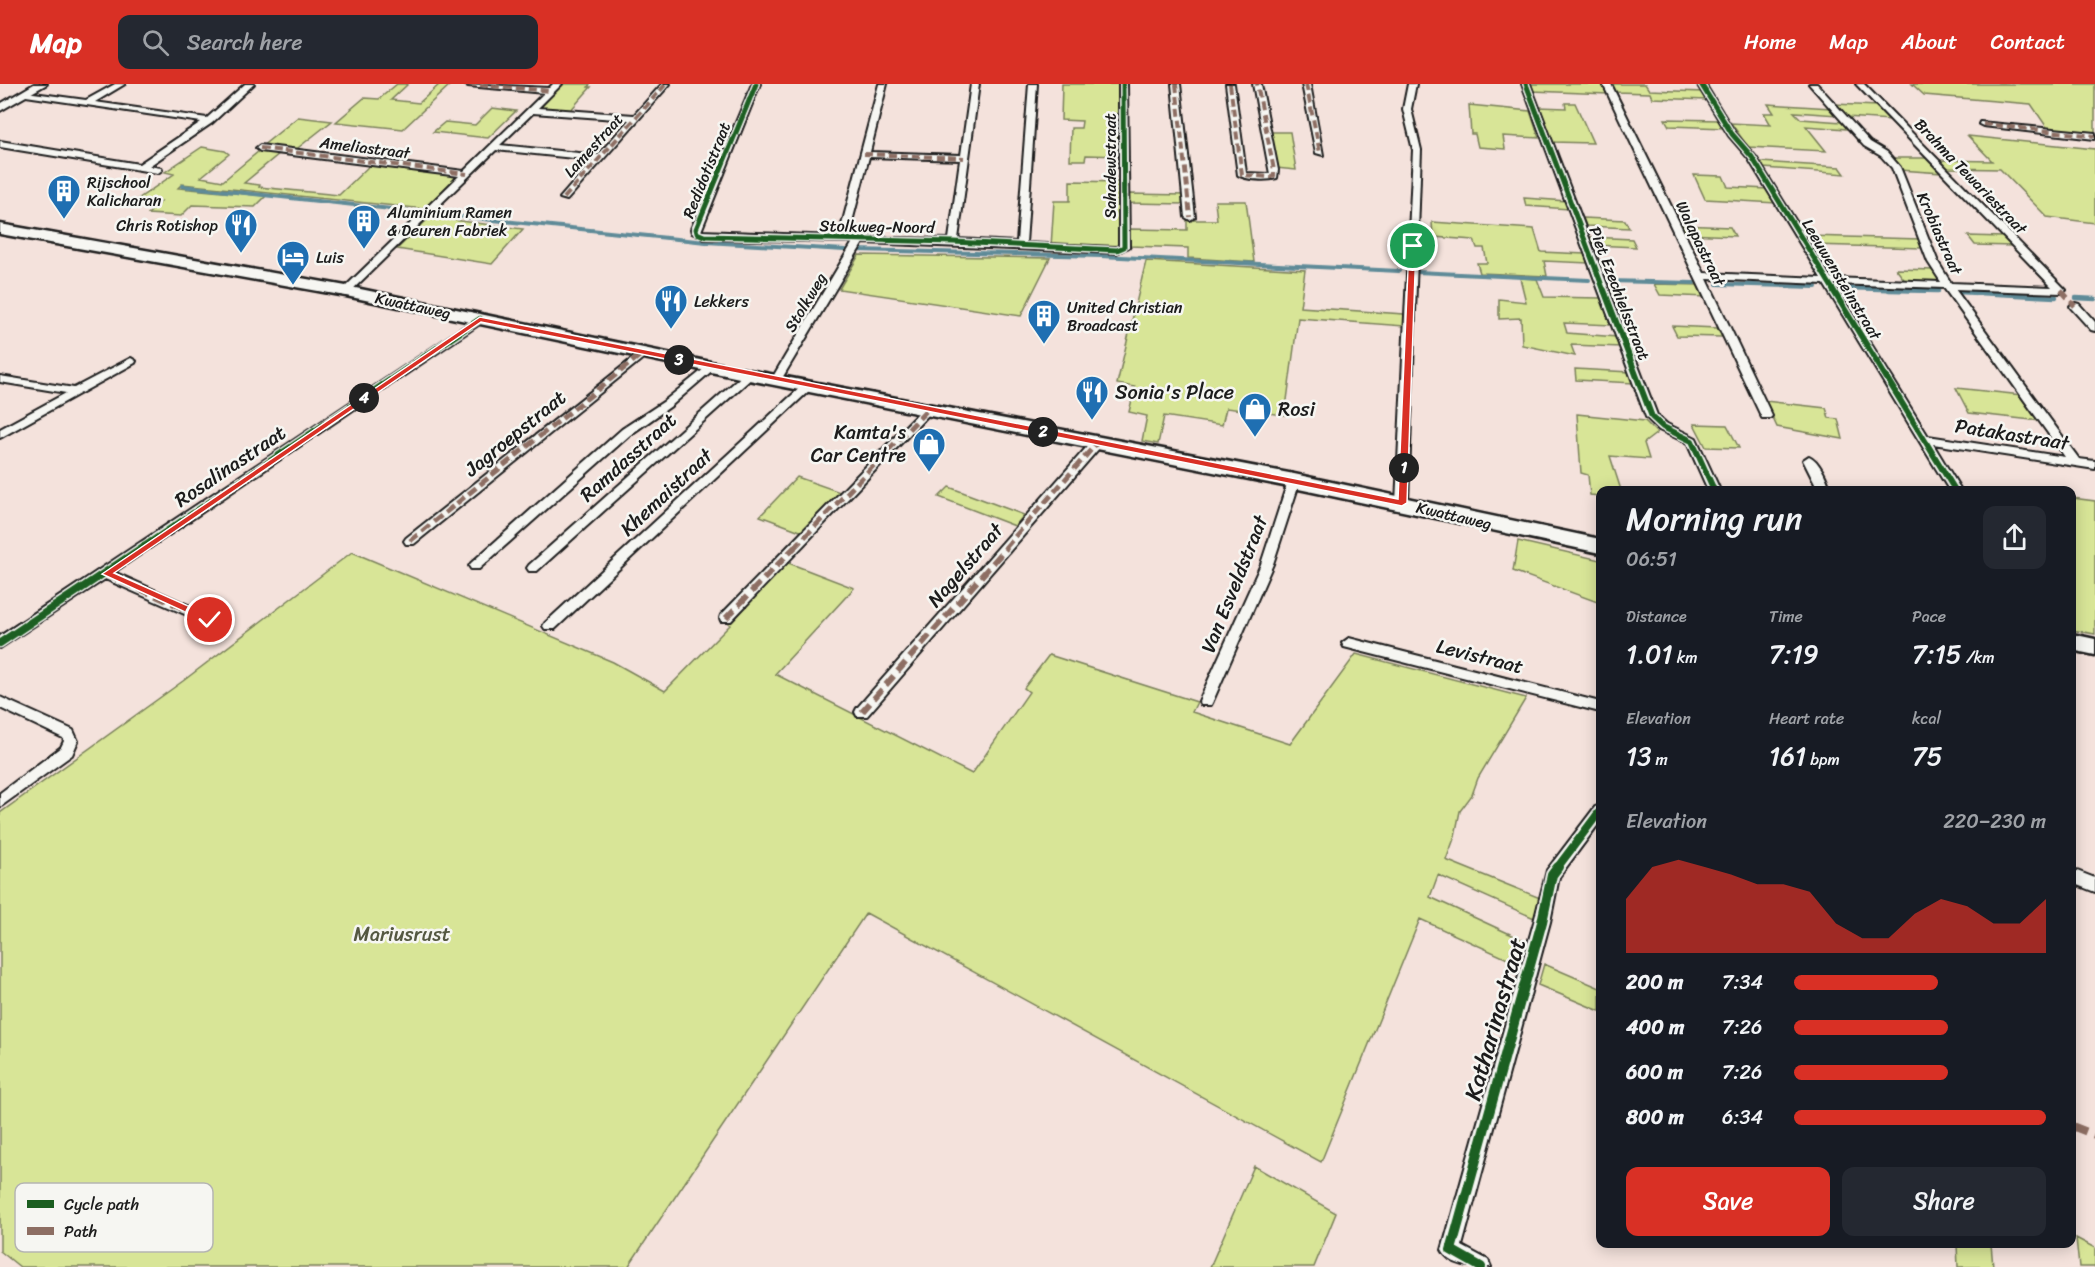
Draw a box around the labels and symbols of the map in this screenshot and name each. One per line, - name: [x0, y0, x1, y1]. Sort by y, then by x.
- street label: Lamestraat: [556, 106, 631, 185]
- street label: Brahma Tewariestraat: [1907, 111, 2035, 242]
- street label: Sahadewstraat: [1096, 113, 1125, 219]
- street label: Redidotistraat: [674, 117, 739, 223]
- street label: Ameliastraat: [317, 127, 412, 167]
- place label: Rijschool Kalicharan: [87, 168, 162, 215]
- building icon: Rijschool Kalicharan: [46, 173, 82, 220]
- street label: Krobiastraat: [1908, 187, 1971, 280]
- street label: Walapastraat: [1667, 195, 1734, 291]
- place label: Aluminium Ramen & Deuren Fabriek: [386, 198, 512, 245]
- building icon: Aluminium Ramen & Deuren Fabriek: [346, 203, 382, 250]
- restaurant icon: Chris Rotishop: [223, 207, 259, 254]
- place label: Chris Rotishop: [116, 211, 219, 240]
- street label: Stolkweg-Noord: [819, 211, 936, 242]
- street label: Leeuwensteinstraat: [1794, 213, 1890, 346]
- pin: [1387, 220, 1438, 271]
- street label: Piet Ezechielsstraat: [1581, 222, 1658, 365]
- hotel icon: Luis: [275, 239, 311, 286]
- place label: Luis: [316, 243, 344, 272]
- street label: Stolkweg: [776, 267, 835, 338]
- street label: Kwattaweg: [372, 283, 454, 328]
- restaurant icon: Lekkers: [653, 283, 689, 330]
- place label: Lekkers: [694, 287, 749, 316]
- place label: United Christian Broadcast: [1067, 293, 1183, 340]
- building icon: United Christian Broadcast: [1026, 298, 1062, 345]
- pin: 3: [664, 345, 694, 375]
- restaurant icon: Sonia's Place: [1074, 374, 1110, 421]
- place label: Sonia's Place: [1115, 375, 1234, 410]
- street label: Jagroepstraat: [456, 381, 574, 486]
- pin: 4: [349, 383, 379, 413]
- shop icon: Rosi: [1237, 391, 1273, 438]
- place label: Rosi: [1278, 392, 1317, 427]
- street label: Ramdasstraat: [572, 404, 685, 511]
- street label: Patakastraat: [1952, 408, 2072, 461]
- place label: Kamta's Car Centre: [811, 415, 907, 473]
- street label: Rosalinastraat: [167, 416, 294, 517]
- pin: 2: [1028, 417, 1058, 447]
- shop icon: Kamta's Car Centre: [911, 426, 947, 473]
- street label: Khemaistraat: [612, 439, 722, 545]
- pin: 1: [1389, 453, 1419, 483]
- street label: Kwattaweg: [1413, 493, 1495, 538]
- street label: Van Esveldstraat: [1191, 509, 1278, 658]
- street label: Nagelstraat: [918, 514, 1013, 616]
- pin: [184, 594, 235, 645]
- street label: Levistraat: [1433, 629, 1527, 684]
- park label: Mariusrust: [354, 917, 451, 952]
- street label: Katharinastraat: [1452, 932, 1538, 1106]
- legend: [15, 1183, 213, 1252]
- text: Cycle path: [64, 1190, 139, 1219]
- text: Path: [64, 1217, 97, 1246]

